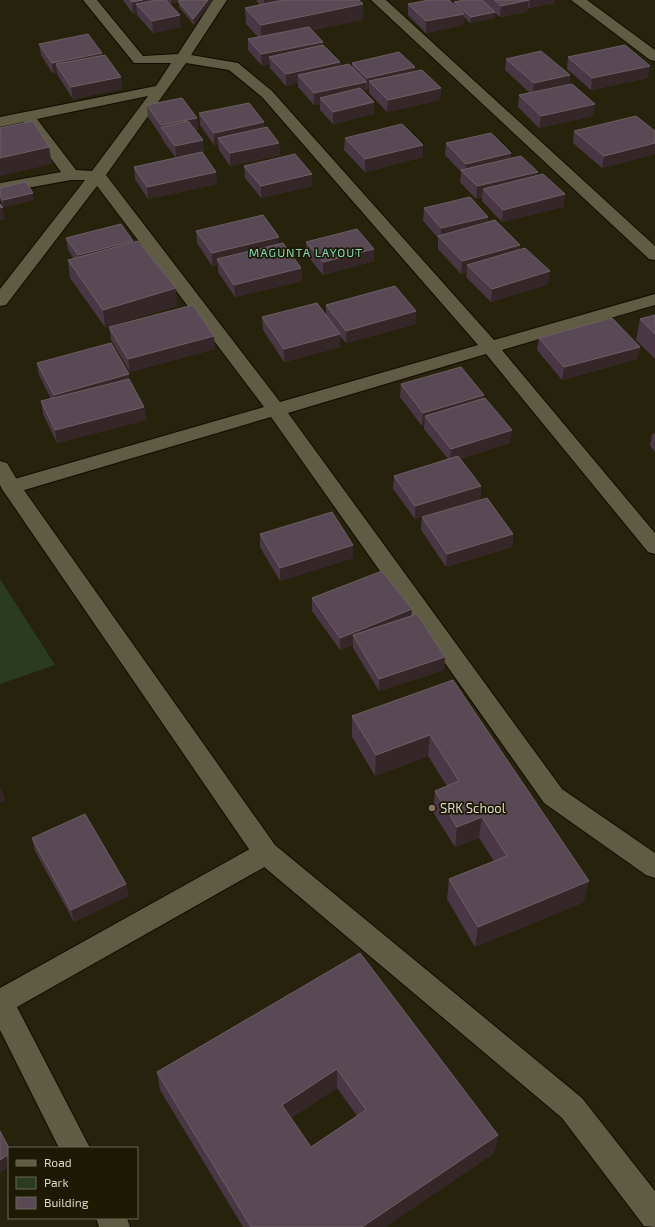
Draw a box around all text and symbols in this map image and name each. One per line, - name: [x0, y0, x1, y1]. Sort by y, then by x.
- district label: MAGUNTA LAYOUT: [249, 245, 363, 259]
- place label: SRK School: [440, 800, 506, 816]
- marker: SRK School: [427, 803, 437, 813]
- legend: [8, 1147, 138, 1219]
- text: Road: [44, 1155, 72, 1169]
- text: Park: [44, 1175, 69, 1189]
- text: Building: [44, 1195, 89, 1209]

